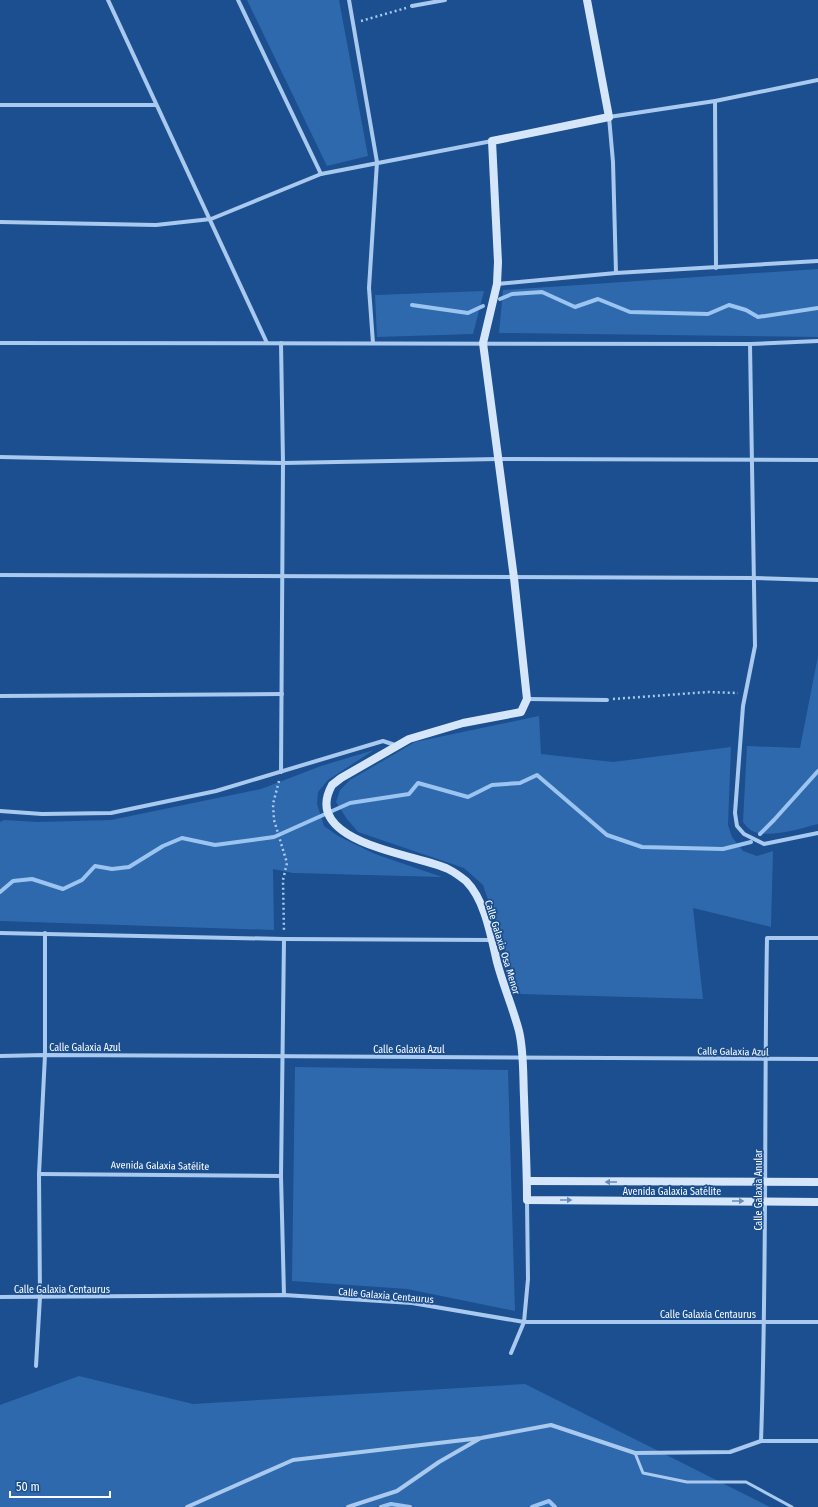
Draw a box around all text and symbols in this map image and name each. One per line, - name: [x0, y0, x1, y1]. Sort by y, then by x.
- street label: Calle Galaxia Osa Menor: [482, 899, 522, 997]
- street label: Calle Galaxia Azul: [49, 1042, 121, 1054]
- street label: Calle Galaxia Azul: [373, 1044, 445, 1056]
- street label: Calle Galaxia Azul: [697, 1045, 769, 1059]
- street label: Calle Galaxia Anular: [753, 1149, 765, 1231]
- street label: Avenida Galaxia Satélite: [111, 1159, 209, 1173]
- one-way arrow: [604, 1179, 617, 1185]
- street label: Avenida Galaxia Satélite: [623, 1186, 721, 1198]
- one-way arrow: [560, 1197, 573, 1203]
- one-way arrow: [732, 1198, 745, 1204]
- street label: Calle Galaxia Centaurus: [14, 1284, 110, 1296]
- street label: Calle Galaxia Centaurus: [338, 1286, 434, 1306]
- street label: Calle Galaxia Centaurus: [660, 1309, 756, 1321]
- scale bar: [10, 1473, 110, 1499]
- text: 50 m: [16, 1480, 40, 1494]

